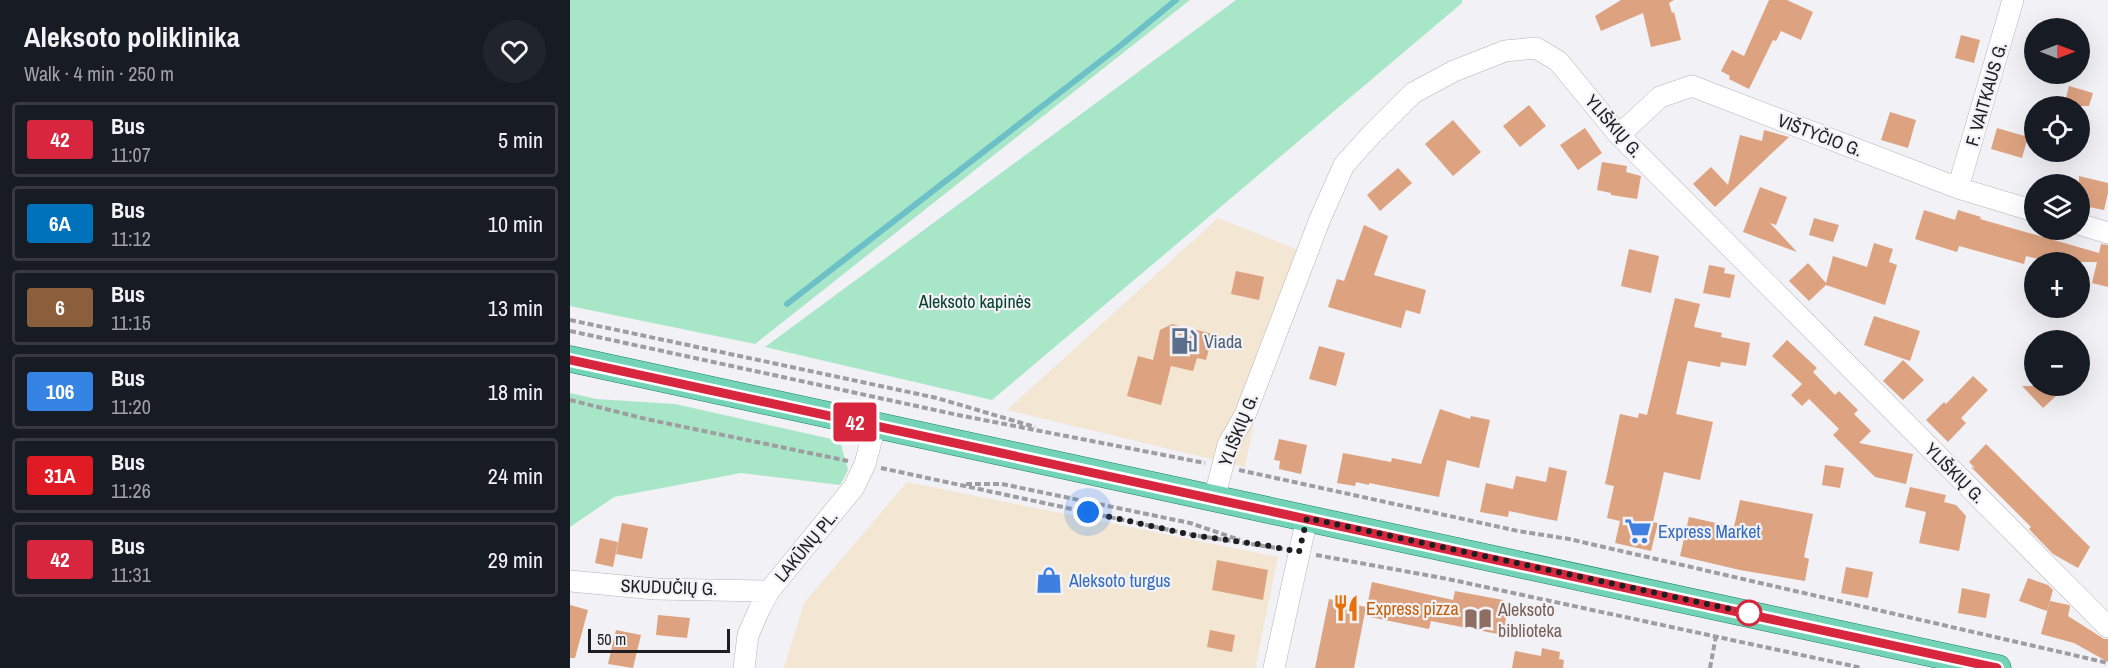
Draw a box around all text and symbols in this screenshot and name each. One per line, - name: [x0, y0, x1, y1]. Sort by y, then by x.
- text: Aleksoto poliklinika: [24, 18, 240, 56]
- north arrow: [2024, 18, 2090, 84]
- map controls: [2024, 18, 2090, 396]
- button: heart: [483, 20, 546, 83]
- street label: F. VAITKAUS G.: [1959, 39, 2013, 149]
- text: Walk · 4 min · 250 m: [24, 60, 174, 87]
- street label: YLIŠKIŲ G.: [1580, 89, 1648, 163]
- button: locate: [2024, 96, 2090, 162]
- street label: VIŠTYČIO G.: [1774, 107, 1866, 163]
- text: Bus: [111, 111, 145, 141]
- text: 42: [50, 125, 70, 154]
- text: 5 min: [498, 125, 543, 155]
- text: 11:07: [111, 141, 151, 168]
- button: layers: [2024, 174, 2090, 240]
- text: Bus: [111, 195, 145, 225]
- text: 6A: [49, 209, 71, 238]
- text: 10 min: [488, 209, 543, 239]
- text: 11:12: [111, 225, 151, 252]
- button: +: [2024, 252, 2090, 318]
- text: Bus: [111, 279, 145, 309]
- park label: Aleksoto kapinės: [918, 289, 1031, 314]
- text: 6: [55, 293, 65, 322]
- text: 13 min: [488, 293, 543, 323]
- text: 11:15: [111, 309, 151, 336]
- fuel station icon: Viada: [1169, 326, 1199, 356]
- place label: Viada: [1204, 329, 1242, 354]
- button: −: [2024, 330, 2090, 396]
- text: Bus: [111, 363, 145, 393]
- text: 106: [46, 377, 74, 406]
- text: 18 min: [488, 377, 543, 407]
- street label: YLIŠKIŲ G.: [1212, 390, 1264, 470]
- text: 11:20: [111, 393, 151, 420]
- line badge: 42: [828, 402, 882, 442]
- text: 42: [845, 408, 865, 437]
- street label: YLIŠKIŲ G.: [1919, 437, 1991, 509]
- text: Bus: [111, 447, 145, 477]
- text: 31A: [44, 461, 76, 490]
- text: 24 min: [488, 461, 543, 491]
- text: 11:26: [111, 477, 151, 504]
- your location: [1073, 497, 1103, 527]
- street label: LAKŪNŲ PL.: [769, 505, 843, 587]
- supermarket icon: Express Market: [1623, 516, 1653, 546]
- place label: Express Market: [1658, 519, 1761, 544]
- text: Bus: [111, 531, 145, 561]
- text: 42: [50, 545, 70, 574]
- text: 29 min: [488, 545, 543, 575]
- text: 11:31: [111, 561, 151, 588]
- shop icon: Aleksoto turgus: [1034, 565, 1064, 595]
- place label: Aleksoto turgus: [1068, 568, 1171, 593]
- street label: SKUDUČIŲ G.: [620, 573, 718, 601]
- restaurant icon: Express pizza: [1331, 593, 1361, 623]
- place label: Express pizza: [1366, 596, 1459, 621]
- place label: Aleksoto biblioteka: [1497, 597, 1562, 643]
- unlabelled marker: [1736, 600, 1762, 626]
- library icon: Aleksoto biblioteka: [1463, 604, 1493, 634]
- scale bar: [588, 626, 730, 654]
- text: 50 m: [597, 628, 626, 650]

